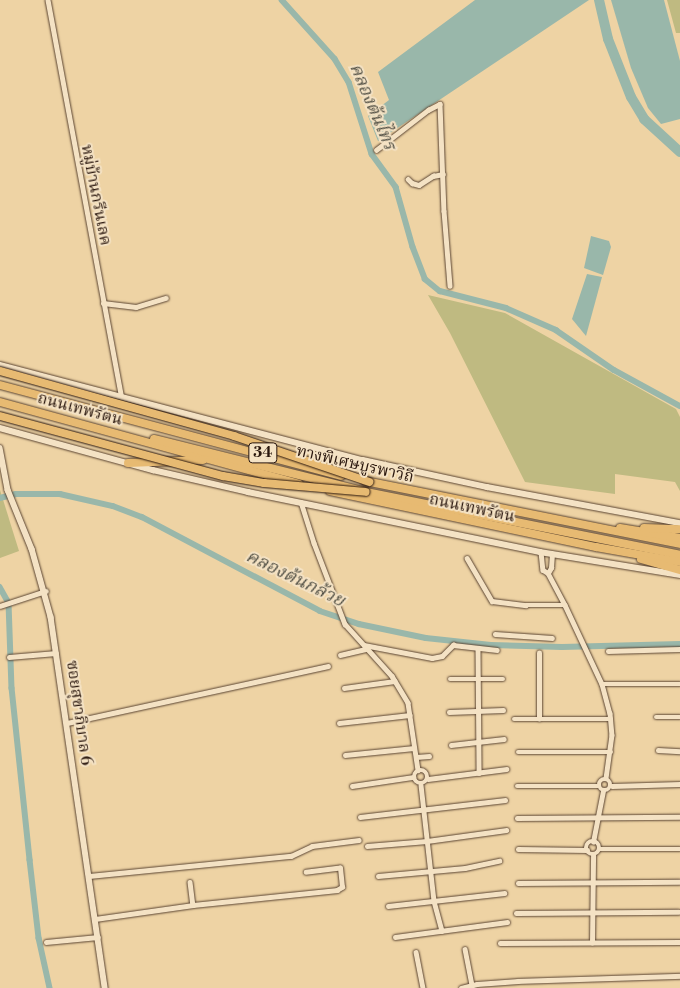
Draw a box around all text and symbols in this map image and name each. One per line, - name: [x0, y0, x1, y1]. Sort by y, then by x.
- water label: คลองต้นไทร: [344, 60, 400, 154]
- street label: หมู่บ้านกรีนเลค: [77, 143, 115, 247]
- street label: ถนนเทพรัตน: [35, 388, 125, 430]
- road number: 34: [248, 440, 278, 466]
- street label: ทางพิเศษบูรพาวิถี: [294, 441, 416, 487]
- street label: ถนนเทพรัตน: [427, 490, 517, 526]
- water label: คลองต้นกล้วย: [242, 546, 348, 612]
- street label: ซอยสุขาภิบาล 6: [62, 659, 96, 767]

